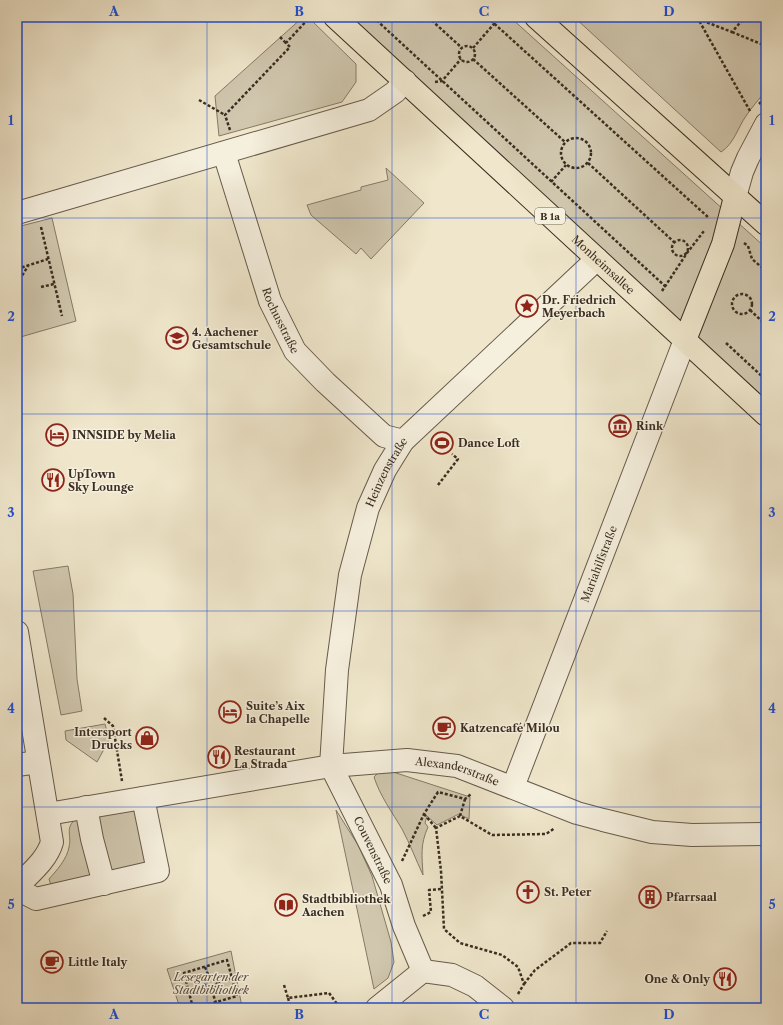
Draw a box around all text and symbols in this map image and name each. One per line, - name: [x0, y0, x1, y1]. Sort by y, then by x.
- text: A: [108, 3, 120, 19]
- text: B: [294, 3, 304, 19]
- text: C: [479, 3, 489, 19]
- text: D: [663, 3, 675, 19]
- text: 1: [8, 112, 14, 128]
- text: 1: [769, 112, 775, 128]
- road number: B 1a: [535, 208, 565, 224]
- street label: Monheimsallee: [569, 232, 638, 297]
- street label: Rochusstraße: [259, 286, 302, 356]
- place icon: Dr. Friedrich Meyerbach: [514, 293, 540, 319]
- place label: Dr. Friedrich Meyerbach: [542, 293, 616, 320]
- text: 2: [7, 308, 15, 324]
- text: 2: [768, 308, 776, 324]
- school or university icon: 4. Aachener Gesamtschule: [164, 325, 190, 351]
- place label: 4. Aachener Gesamtschule: [192, 325, 272, 352]
- museum icon: Rink: [607, 413, 633, 439]
- place label: Rink: [636, 419, 664, 433]
- hotel icon: INNSIDE by Melia: [44, 422, 70, 448]
- place label: INNSIDE by Melia: [72, 428, 176, 442]
- sports icon: Dance Loft: [429, 430, 455, 456]
- street label: Heinzenstraße: [362, 434, 410, 509]
- place label: Dance Loft: [458, 436, 520, 450]
- restaurant icon: UpTown Sky Lounge: [40, 467, 66, 493]
- place label: UpTown Sky Lounge: [68, 467, 134, 494]
- text: 3: [7, 504, 15, 520]
- text: 3: [768, 504, 776, 520]
- street label: Mariahilfstraße: [578, 524, 620, 604]
- hotel icon: Suite’s Aix la Chapelle: [217, 699, 243, 725]
- place label: Suite’s Aix la Chapelle: [246, 699, 310, 726]
- text: 4: [7, 700, 15, 716]
- text: 4: [768, 700, 776, 716]
- cafe icon: Katzencafé Milou: [431, 715, 457, 741]
- place label: Katzencafé Milou: [460, 721, 561, 735]
- place label: Intersport Drucks: [74, 725, 133, 752]
- shop icon: Intersport Drucks: [134, 725, 160, 751]
- restaurant icon: Restaurant La Strada: [206, 744, 232, 770]
- place label: Restaurant La Strada: [234, 744, 296, 771]
- street label: Alexanderstraße: [414, 754, 501, 789]
- street label: Couvenstraße: [351, 814, 395, 886]
- church icon: St. Peter: [515, 879, 541, 905]
- building icon: Pfarrsaal: [637, 884, 663, 910]
- place label: St. Peter: [544, 885, 592, 899]
- place label: Pfarrsaal: [666, 890, 717, 904]
- library icon: Stadtbibliothek Aachen: [273, 892, 299, 918]
- place label: Stadtbibliothek Aachen: [301, 892, 391, 919]
- text: 5: [7, 896, 15, 912]
- text: 5: [768, 896, 776, 912]
- cafe icon: Little Italy: [39, 949, 65, 975]
- place label: Little Italy: [68, 955, 128, 969]
- restaurant icon: One & Only: [712, 966, 738, 992]
- park label: Lesegarten der Stadtbibliothek: [172, 970, 249, 997]
- place label: One & Only: [644, 972, 710, 986]
- text: A: [108, 1006, 120, 1022]
- text: B: [294, 1006, 304, 1022]
- text: C: [479, 1006, 489, 1022]
- text: D: [663, 1006, 675, 1022]

